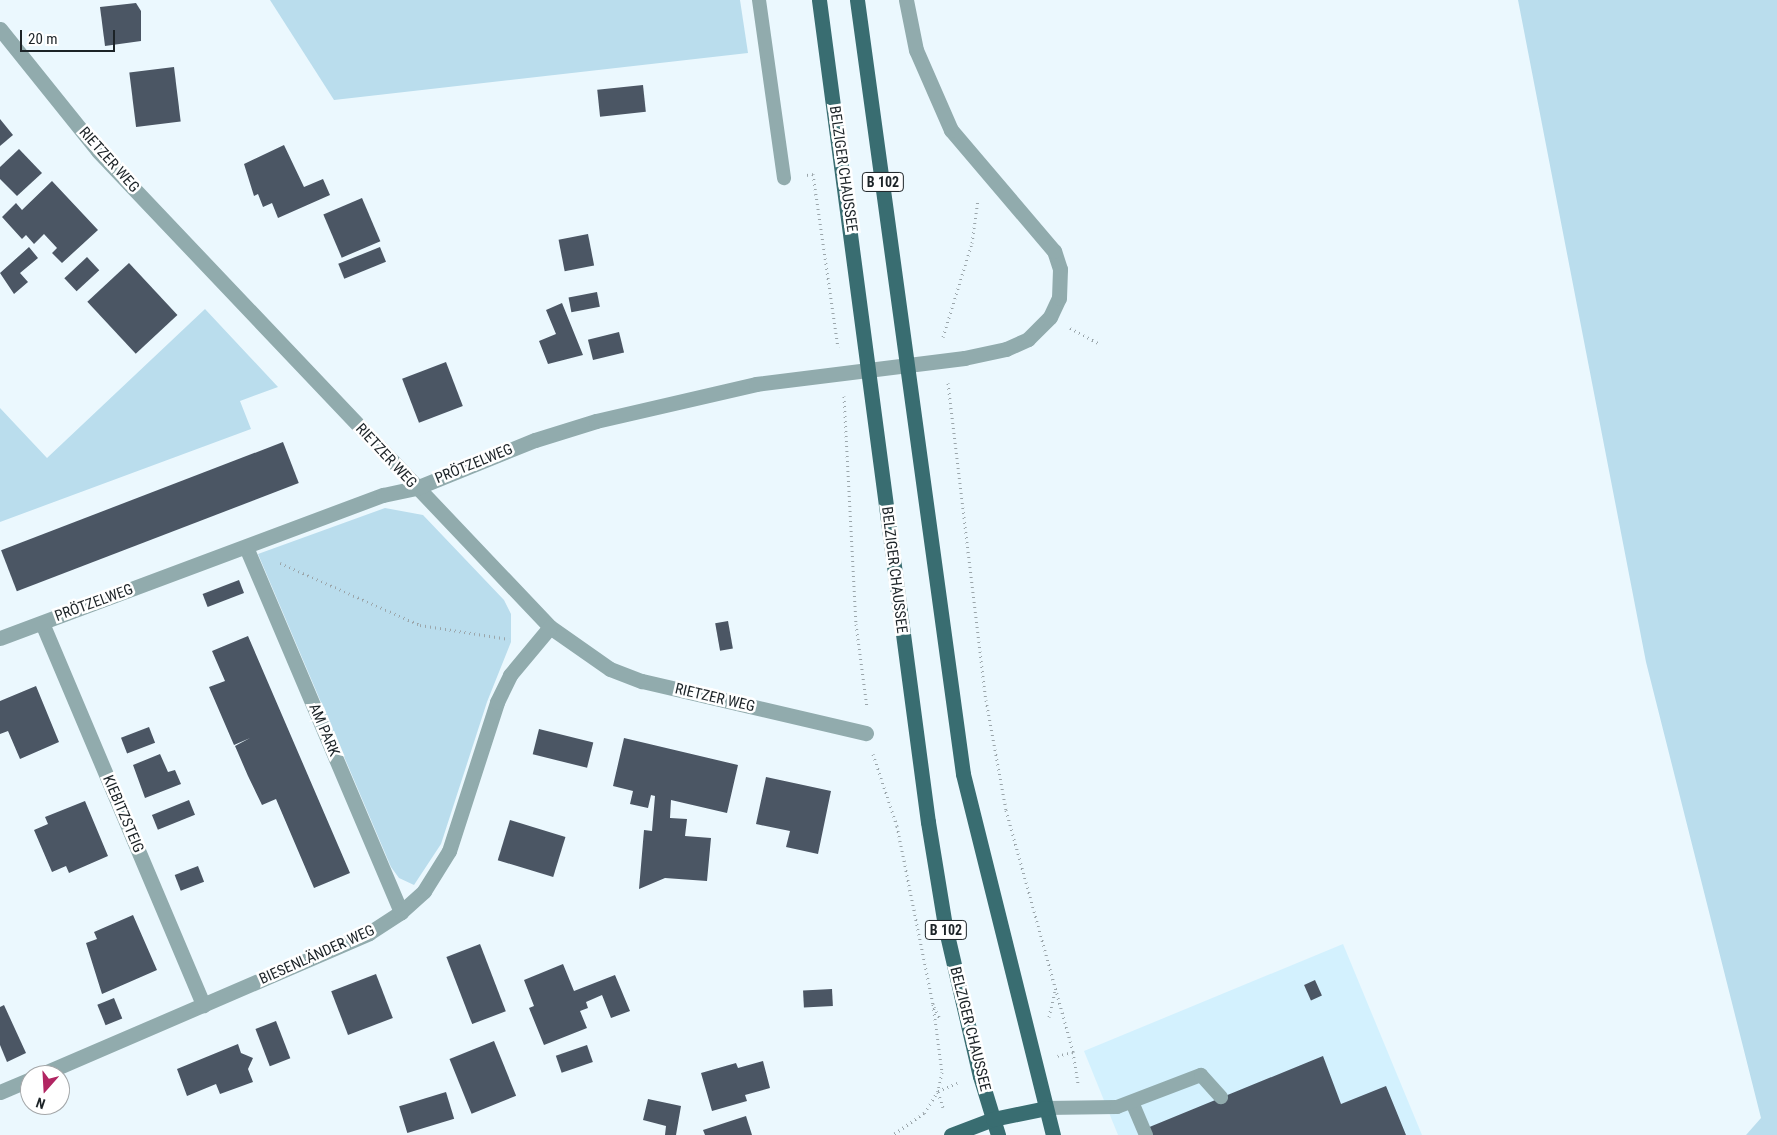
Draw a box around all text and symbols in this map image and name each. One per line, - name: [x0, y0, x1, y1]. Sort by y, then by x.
- scale bar: [22, 20, 118, 52]
- text: 20 m: [28, 30, 58, 48]
- street label: BELZIGER CHAUSSEE: [825, 105, 861, 233]
- street label: RIETZER WEG: [75, 124, 143, 196]
- road number: B 102: [862, 170, 904, 193]
- street label: RIETZER WEG: [352, 420, 420, 492]
- street label: PRÖTZELWEG: [433, 440, 515, 488]
- street label: BELZIGER CHAUSSEE: [877, 506, 911, 634]
- street label: PRÖTZELWEG: [52, 581, 136, 625]
- street label: RIETZER WEG: [673, 680, 757, 716]
- street label: AM PARK: [305, 701, 343, 759]
- street label: KIEBITZSTEIG: [99, 773, 147, 855]
- road number: B 102: [925, 918, 967, 942]
- street label: BIESENLÄNDER WEG: [257, 921, 377, 989]
- street label: BELZIGER CHAUSSEE: [946, 965, 994, 1093]
- north arrow: [20, 1065, 70, 1115]
- text: N: [34, 1094, 47, 1112]

